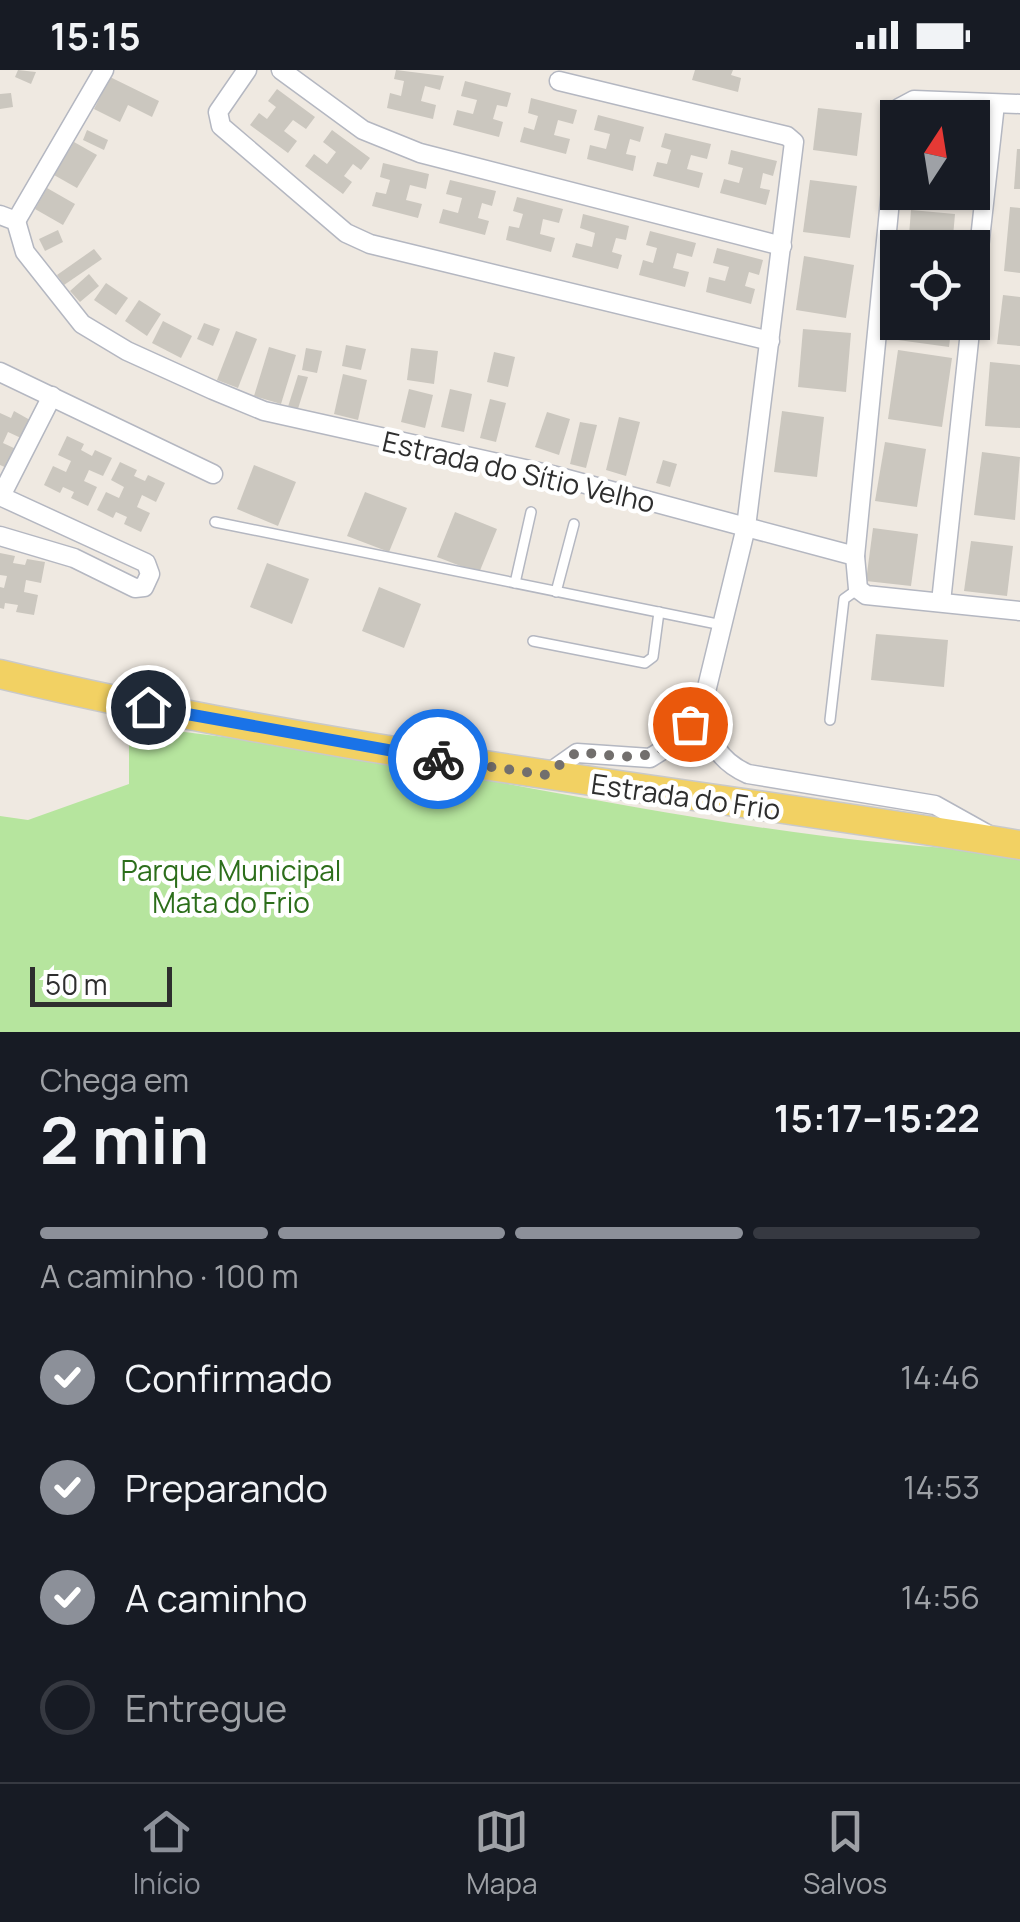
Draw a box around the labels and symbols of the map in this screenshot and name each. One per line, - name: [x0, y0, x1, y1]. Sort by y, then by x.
- north arrow: [880, 100, 990, 210]
- street label: Estrada do Sítio Velho: [379, 421, 659, 521]
- pin: [106, 665, 191, 750]
- pin: [648, 682, 733, 767]
- courier: [388, 709, 488, 809]
- street label: Estrada do Frio: [589, 764, 783, 828]
- park label: Parque Municipal Mata do Frio: [121, 851, 341, 921]
- scale bar: [30, 962, 172, 1006]

